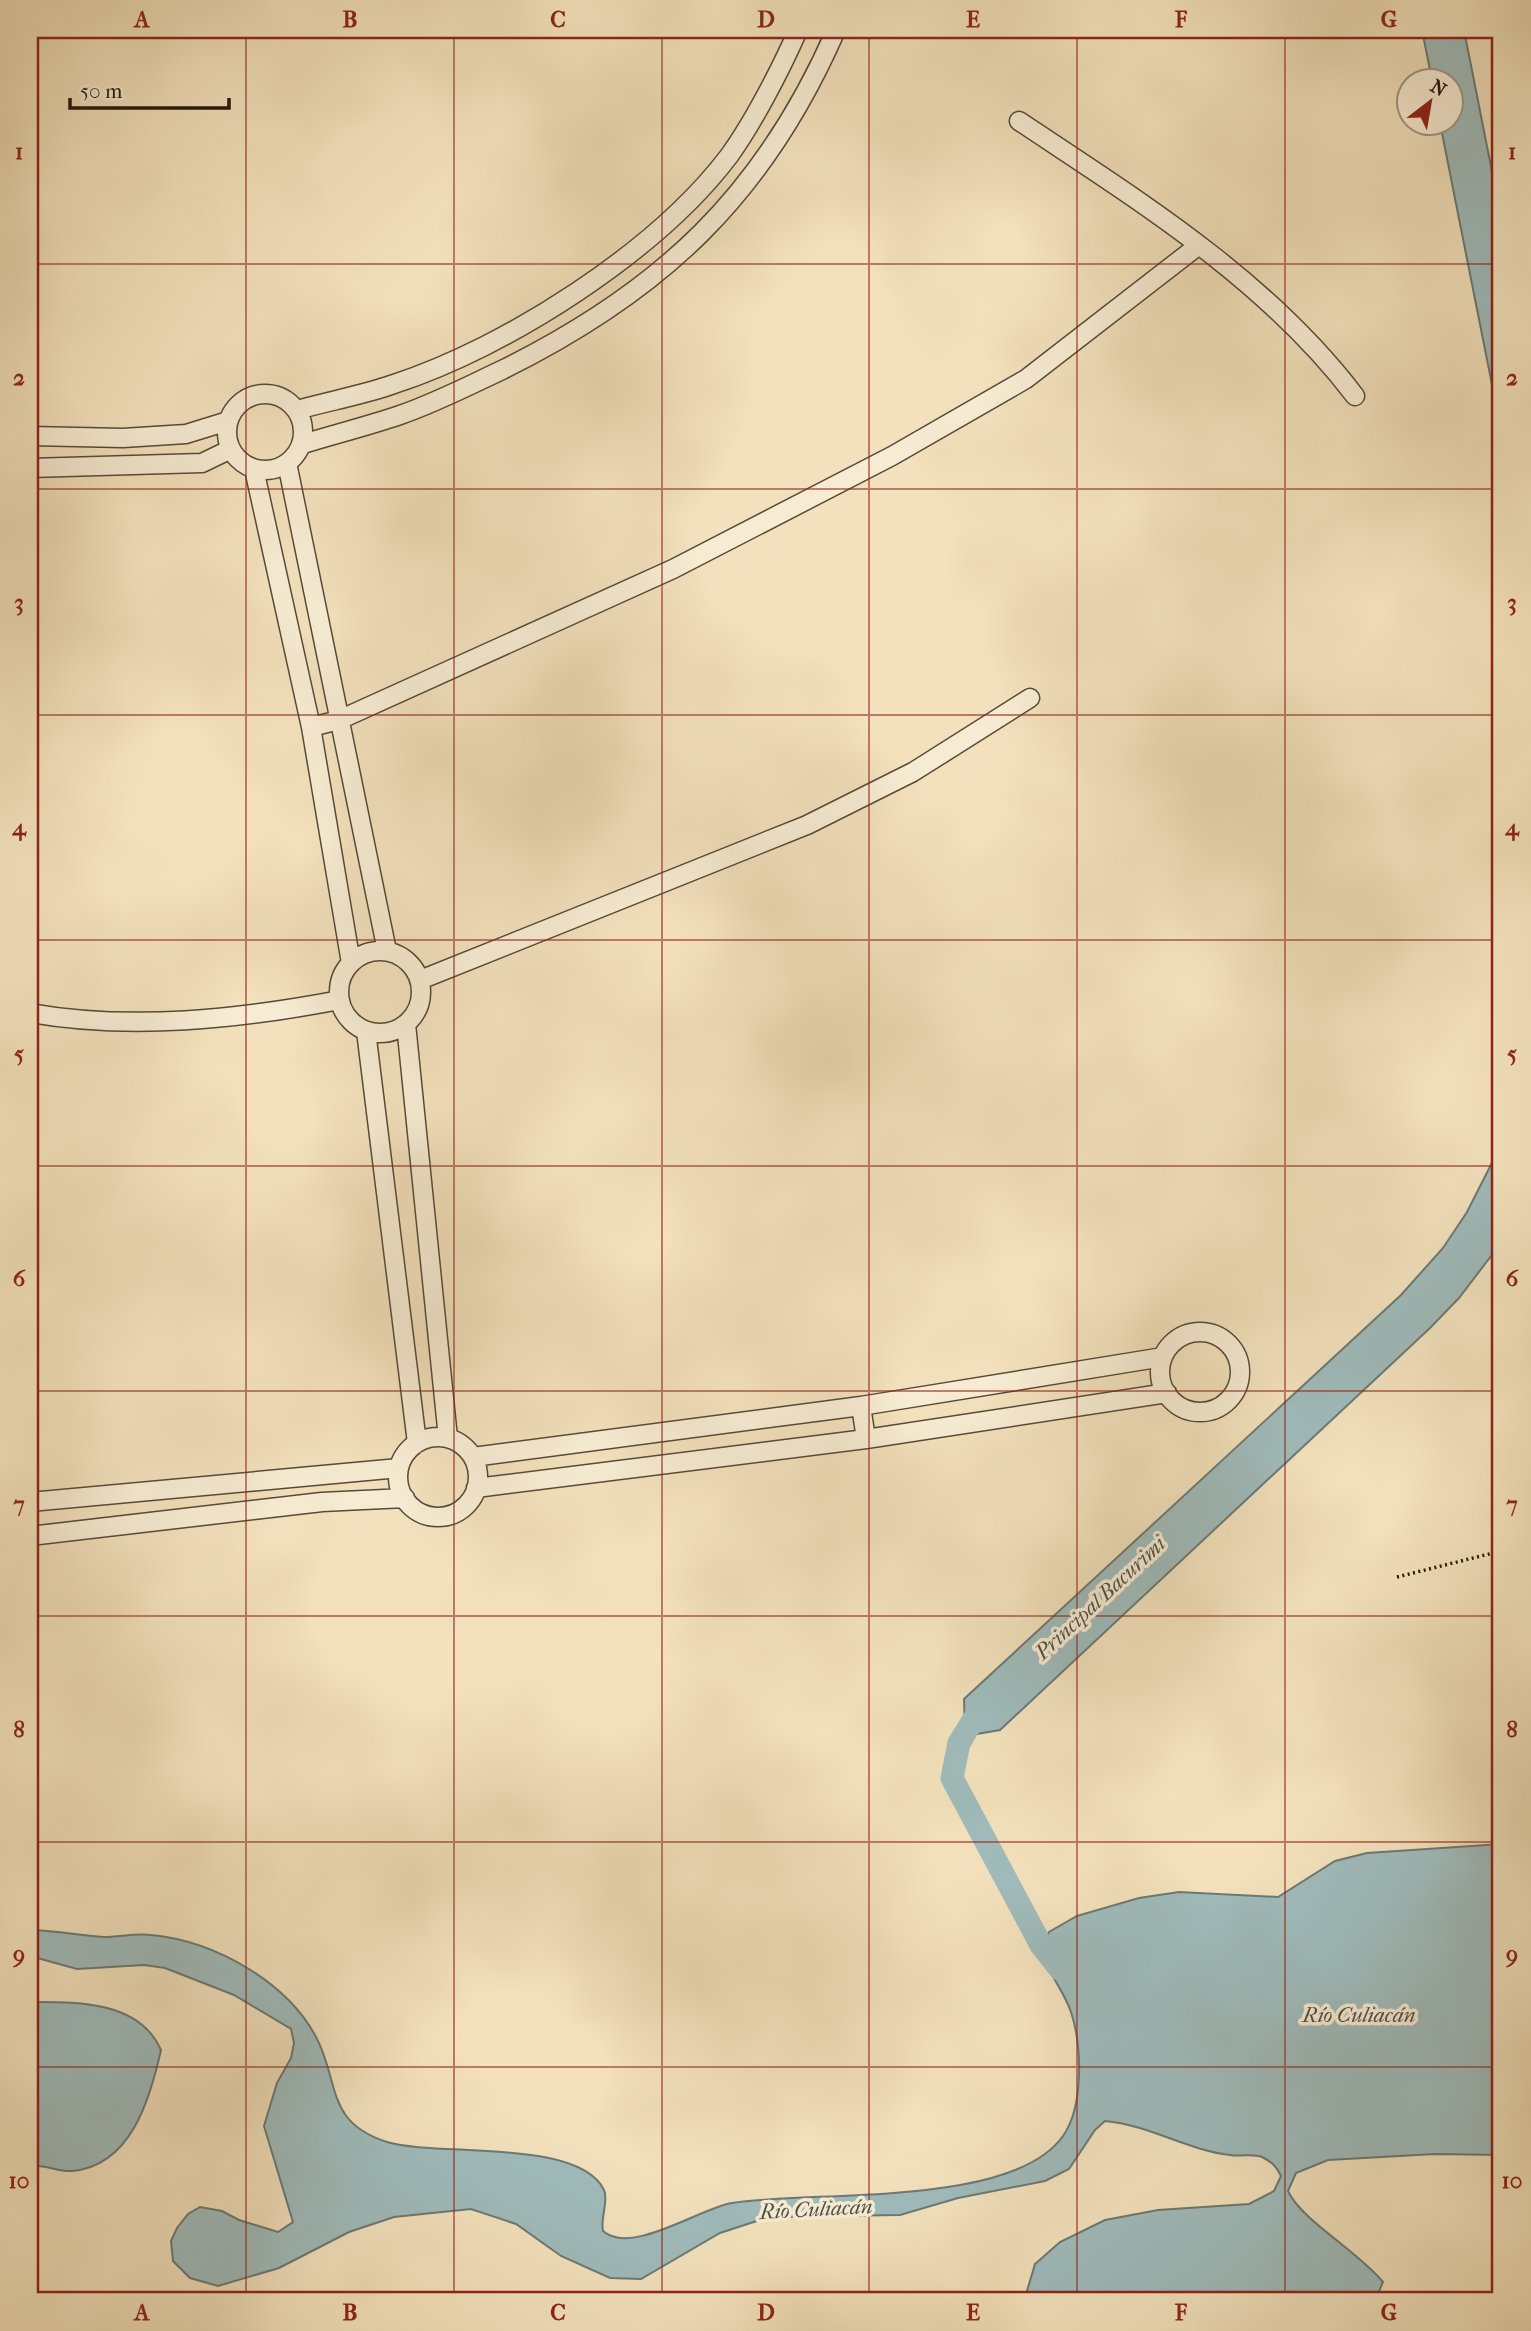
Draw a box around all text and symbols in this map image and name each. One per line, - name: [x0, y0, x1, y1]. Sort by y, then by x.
- text: A: [133, 6, 151, 33]
- text: B: [343, 6, 358, 33]
- text: C: [550, 6, 566, 33]
- text: D: [757, 6, 775, 33]
- text: E: [966, 6, 980, 33]
- text: F: [1174, 6, 1188, 33]
- text: G: [1381, 6, 1397, 33]
- scale bar: [70, 66, 229, 110]
- north arrow: [1394, 66, 1464, 136]
- text: N: [1426, 75, 1451, 102]
- text: 50 m: [80, 79, 123, 103]
- text: 1: [15, 138, 23, 165]
- text: 1: [1508, 138, 1516, 165]
- text: 2: [13, 364, 25, 391]
- text: 2: [1506, 364, 1518, 391]
- text: 3: [14, 589, 24, 616]
- text: 3: [1507, 589, 1517, 616]
- text: 4: [11, 814, 27, 841]
- text: 4: [1504, 814, 1520, 841]
- text: 5: [14, 1040, 24, 1067]
- text: 5: [1507, 1040, 1517, 1067]
- text: 6: [13, 1265, 26, 1292]
- text: 6: [1506, 1265, 1519, 1292]
- text: 7: [12, 1491, 25, 1518]
- text: 7: [1505, 1491, 1518, 1518]
- water label: Principal Bacurimi: [1029, 1530, 1171, 1665]
- text: 8: [13, 1716, 25, 1743]
- text: 8: [1506, 1716, 1518, 1743]
- text: 9: [12, 1941, 25, 1968]
- text: 9: [1505, 1941, 1518, 1968]
- water label: Río Culiacán: [1301, 2003, 1416, 2027]
- text: 10: [9, 2167, 29, 2194]
- text: 10: [1502, 2167, 1522, 2194]
- water label: Río Culiacán: [757, 2194, 873, 2224]
- text: A: [133, 2299, 151, 2326]
- text: B: [343, 2299, 358, 2326]
- text: C: [550, 2299, 566, 2326]
- text: D: [757, 2299, 775, 2326]
- text: E: [966, 2299, 980, 2326]
- text: F: [1174, 2299, 1188, 2326]
- text: G: [1381, 2299, 1397, 2326]

